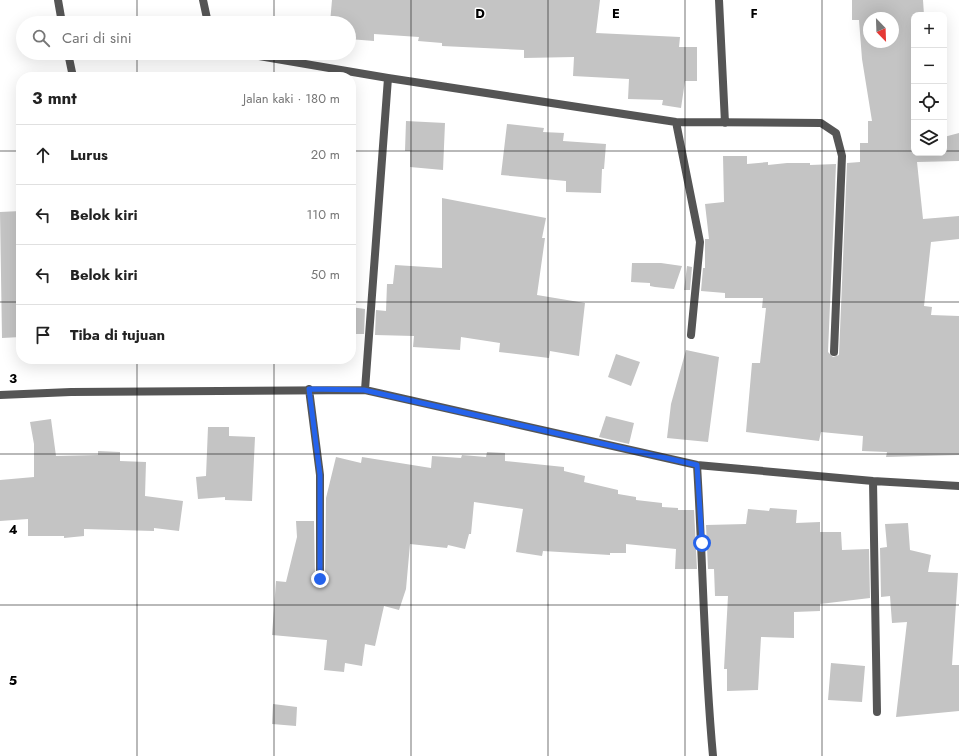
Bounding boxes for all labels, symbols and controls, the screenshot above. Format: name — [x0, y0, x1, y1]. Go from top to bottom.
text: D — [475, 4, 485, 23]
text: E — [612, 4, 620, 23]
text: F — [750, 4, 758, 23]
north arrow — [863, 12, 899, 48]
map controls — [911, 12, 947, 156]
button: + — [911, 12, 947, 48]
search box — [16, 16, 356, 60]
icon: search — [30, 27, 52, 49]
text: Cari di sini — [62, 27, 132, 49]
button: − — [911, 48, 947, 84]
button: locate — [911, 84, 947, 120]
text: 3 mnt — [32, 86, 77, 110]
text: Jalan kaki · 180 m — [243, 89, 340, 108]
button: layers — [911, 120, 947, 156]
icon: ahead — [32, 144, 54, 166]
text: Lurus — [70, 144, 108, 166]
text: 20 m — [311, 145, 340, 164]
icon: left — [32, 204, 54, 226]
text: Belok kiri — [70, 204, 138, 226]
text: 110 m — [306, 205, 340, 224]
icon: left — [32, 264, 54, 286]
text: Belok kiri — [70, 264, 138, 286]
text: 50 m — [311, 265, 340, 284]
icon: arrive — [32, 324, 54, 346]
text: Tiba di tujuan — [70, 324, 165, 346]
text: 3 — [9, 369, 17, 388]
text: 4 — [8, 520, 18, 539]
route start — [693, 534, 711, 552]
route end — [311, 570, 329, 588]
text: 5 — [9, 671, 17, 690]

